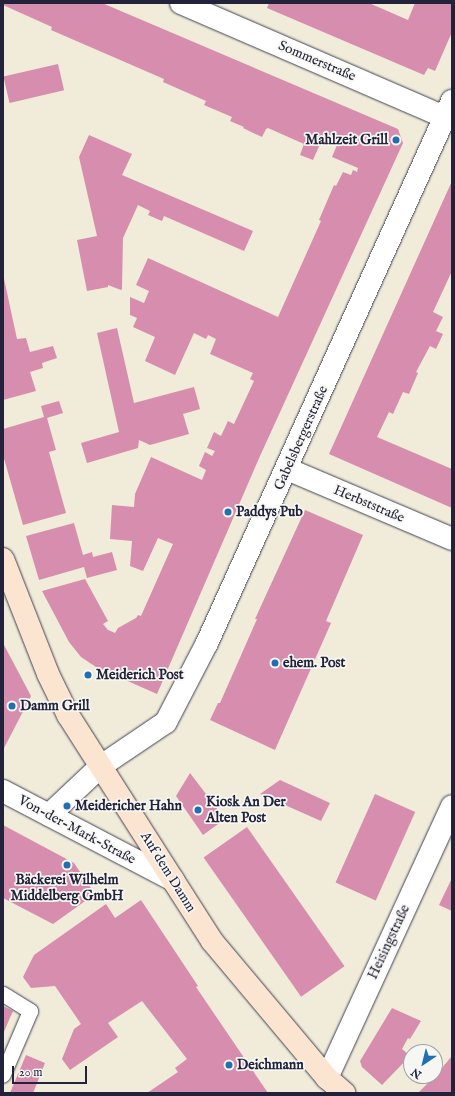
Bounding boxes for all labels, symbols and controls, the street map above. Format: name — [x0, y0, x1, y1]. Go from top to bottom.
street label: Sommerstraße — [276, 37, 358, 85]
place label: Mahlzeit Grill — [305, 132, 388, 148]
marker: Mahlzeit Grill — [391, 135, 401, 145]
street label: Gabelsbergerstraße — [270, 383, 332, 493]
street label: Herbststraße — [331, 482, 407, 526]
place label: Paddys Pub — [236, 504, 303, 520]
marker: Paddys Pub — [223, 507, 233, 517]
place label: ehem. Post — [283, 655, 345, 671]
marker: ehem. Post — [270, 658, 280, 668]
place label: Meiderich Post — [96, 667, 183, 683]
marker: Meiderich Post — [83, 670, 93, 680]
place label: Damm Grill — [20, 698, 90, 714]
marker: Damm Grill — [7, 701, 17, 711]
street label: Von-der-Mark-Straße — [15, 792, 139, 868]
place label: Kiosk An Der Alten Post — [206, 794, 286, 826]
place label: Meidericher Hahn — [75, 798, 182, 814]
marker: Meidericher Hahn — [62, 801, 72, 811]
marker: Kiosk An Der Alten Post — [193, 805, 203, 815]
street label: Auf dem Damm — [137, 829, 199, 915]
marker: Bäckerei Wilhelm Middelberg GmbH — [62, 860, 72, 870]
place label: Bäckerei Wilhelm Middelberg GmbH — [11, 872, 123, 904]
street label: Heisingstraße — [364, 902, 414, 982]
north arrow — [403, 1044, 443, 1084]
place label: Deichmann — [237, 1057, 304, 1073]
scale bar — [14, 1058, 89, 1084]
marker: Deichmann — [224, 1060, 234, 1070]
text: 20 m — [19, 1065, 42, 1080]
text: N — [409, 1065, 425, 1081]

